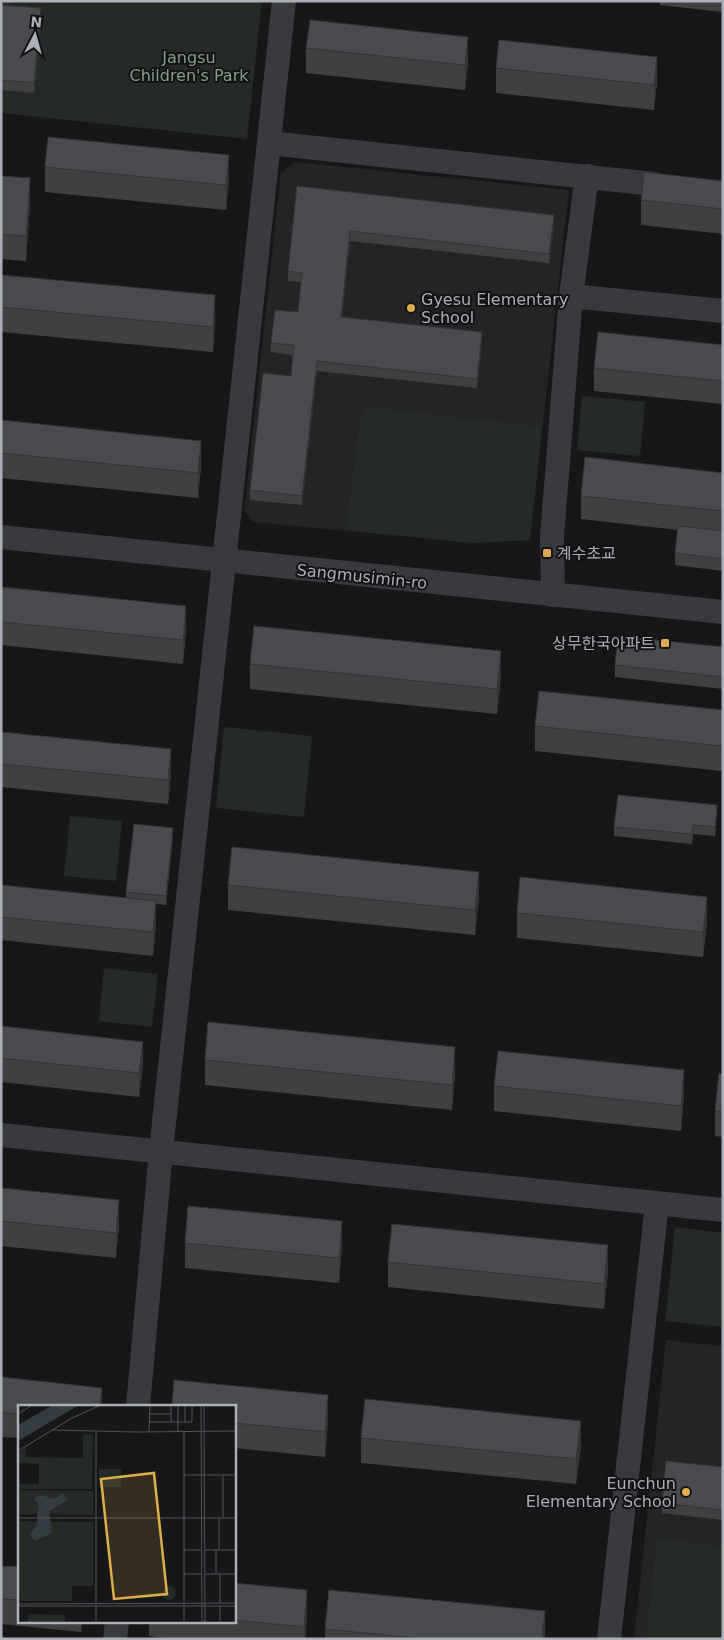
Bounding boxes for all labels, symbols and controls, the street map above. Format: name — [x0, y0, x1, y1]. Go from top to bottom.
north arrow — [10, 10, 60, 60]
text: N — [30, 14, 43, 31]
park label: Jangsu Children's Park — [130, 48, 249, 85]
place label: Gyesu Elementary School — [421, 290, 568, 327]
marker: Gyesu Elementary School — [405, 302, 417, 314]
place label: 계수초교 — [557, 544, 616, 563]
marker: 계수초교 — [541, 547, 553, 559]
street label: Sangmusimin-ro — [296, 560, 428, 593]
place label: 상무한국아파트 — [552, 634, 655, 653]
marker: 상무한국아파트 — [659, 637, 671, 649]
inset map — [18, 1405, 235, 1622]
place label: Eunchun Elementary School — [526, 1474, 676, 1511]
marker: Eunchun Elementary School — [680, 1486, 692, 1498]

